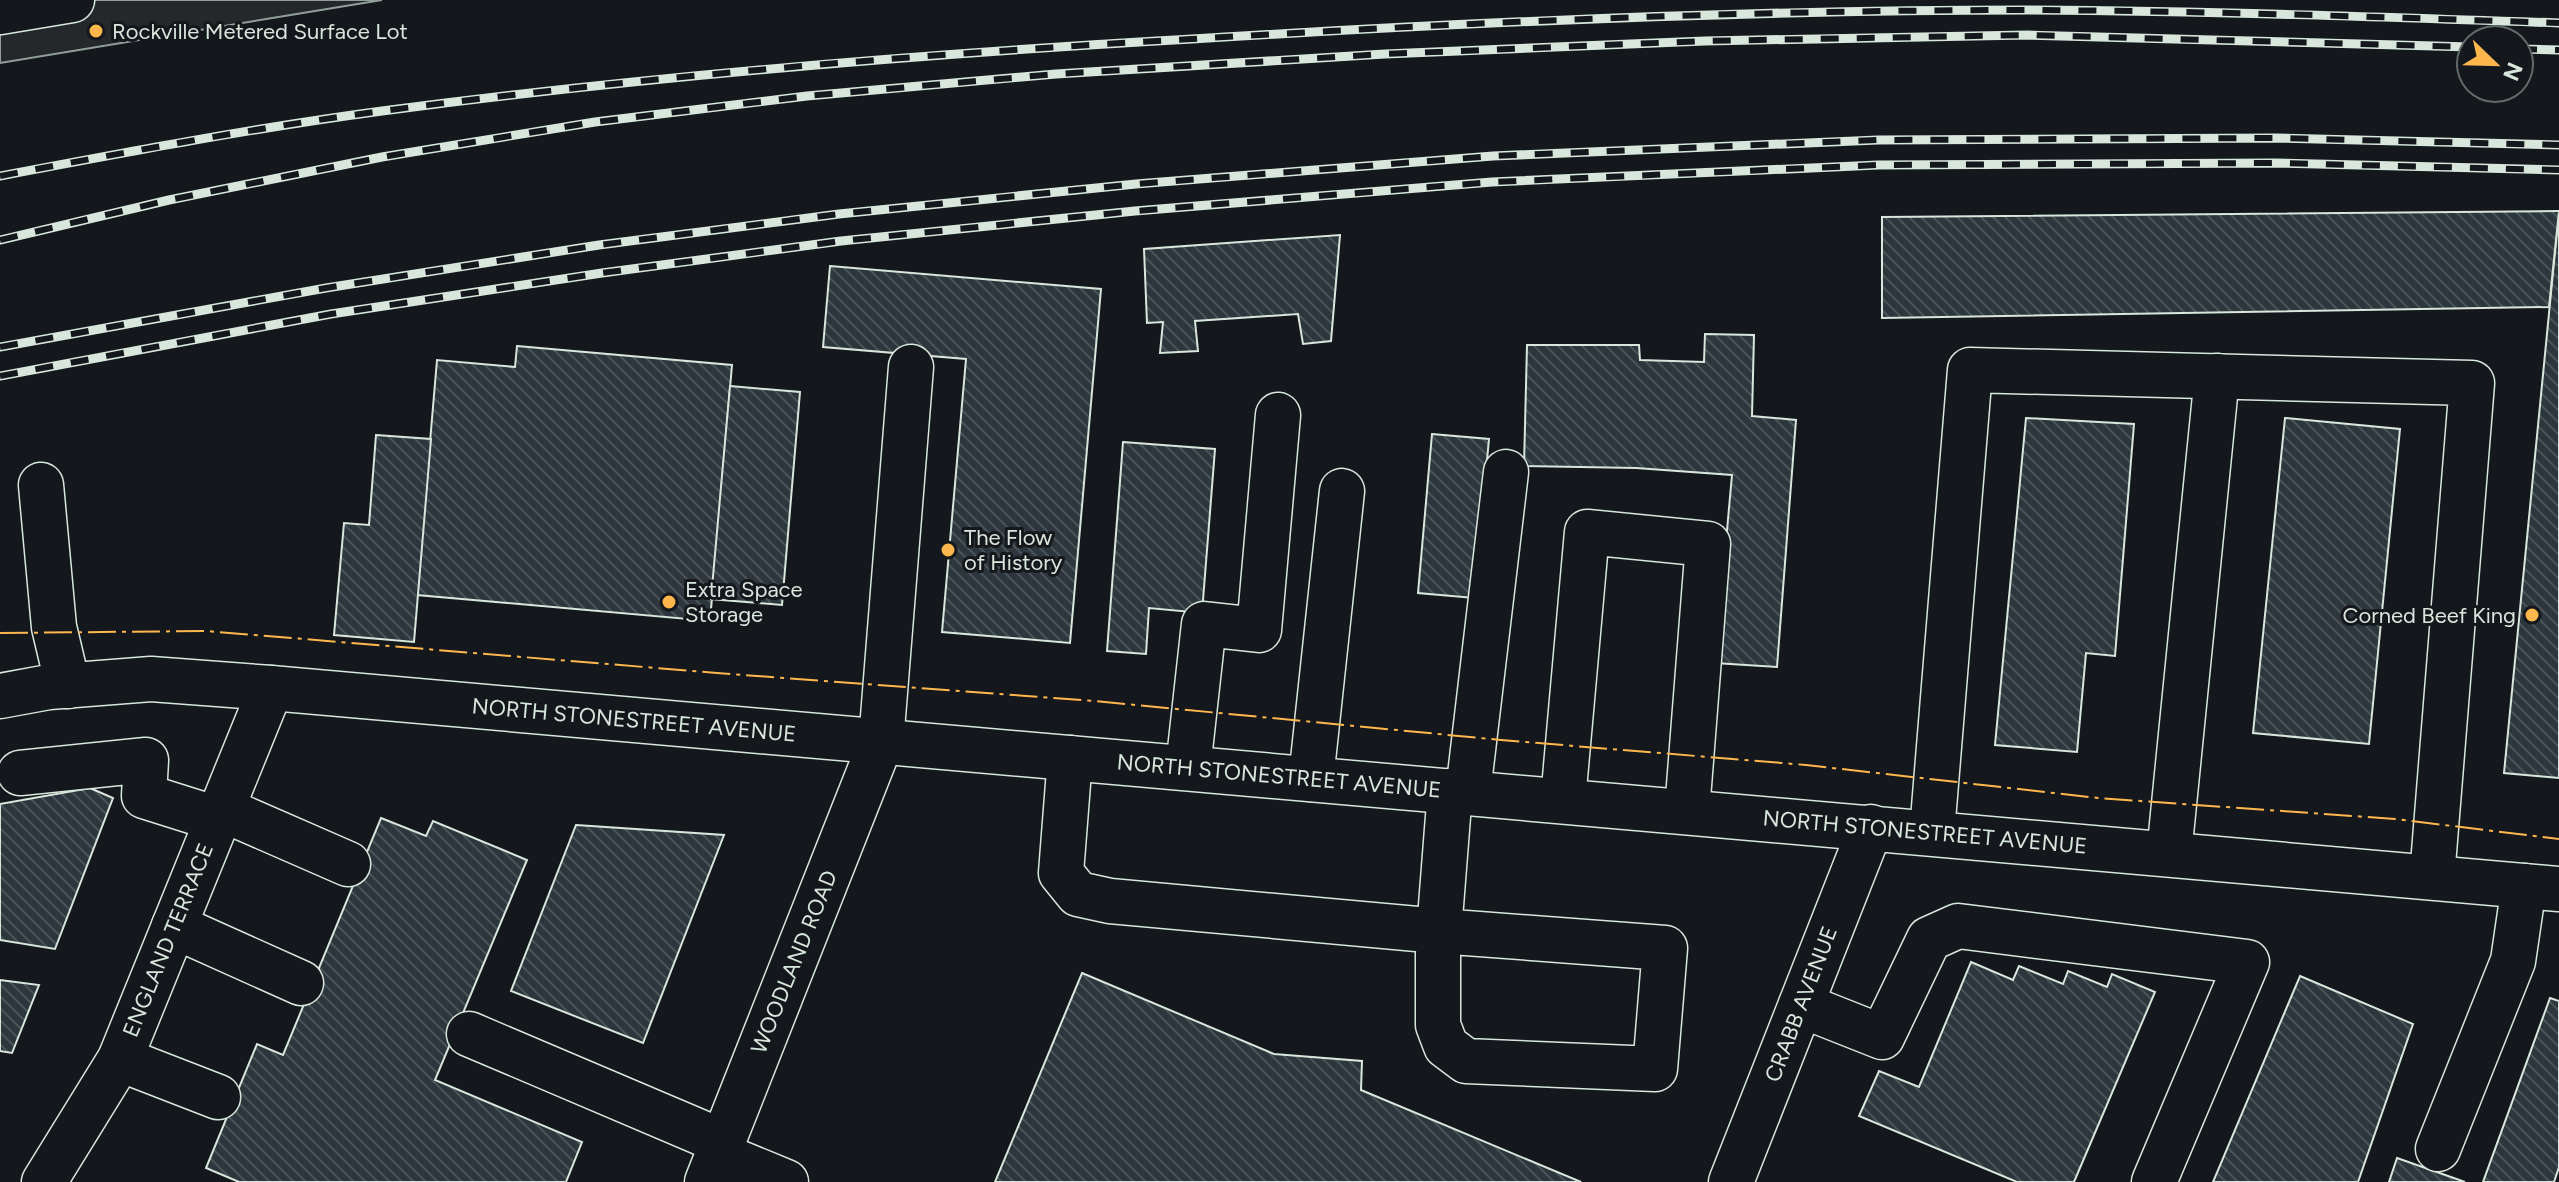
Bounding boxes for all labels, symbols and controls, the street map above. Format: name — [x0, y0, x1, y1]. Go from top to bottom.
place label: Rockville Metered Surface Lot — [112, 18, 408, 45]
marker: Rockville Metered Surface Lot — [87, 22, 105, 40]
north arrow — [2455, 24, 2535, 104]
text: N — [2497, 59, 2529, 85]
place label: The Flow of History — [964, 524, 1063, 576]
marker: The Flow of History — [939, 541, 957, 559]
place label: Extra Space Storage — [685, 576, 803, 628]
marker: Extra Space Storage — [660, 593, 678, 611]
place label: Corned Beef King — [2343, 602, 2516, 629]
marker: Corned Beef King — [2523, 606, 2541, 624]
street label: NORTH STONESTREET AVENUE — [471, 692, 797, 748]
street label: NORTH STONESTREET AVENUE — [1116, 748, 1442, 804]
street label: NORTH STONESTREET AVENUE — [1762, 804, 2088, 860]
street label: ENGLAND TERRACE — [117, 839, 219, 1041]
street label: WOODLAND ROAD — [745, 866, 843, 1058]
street label: CRABB AVENUE — [1759, 922, 1843, 1086]

